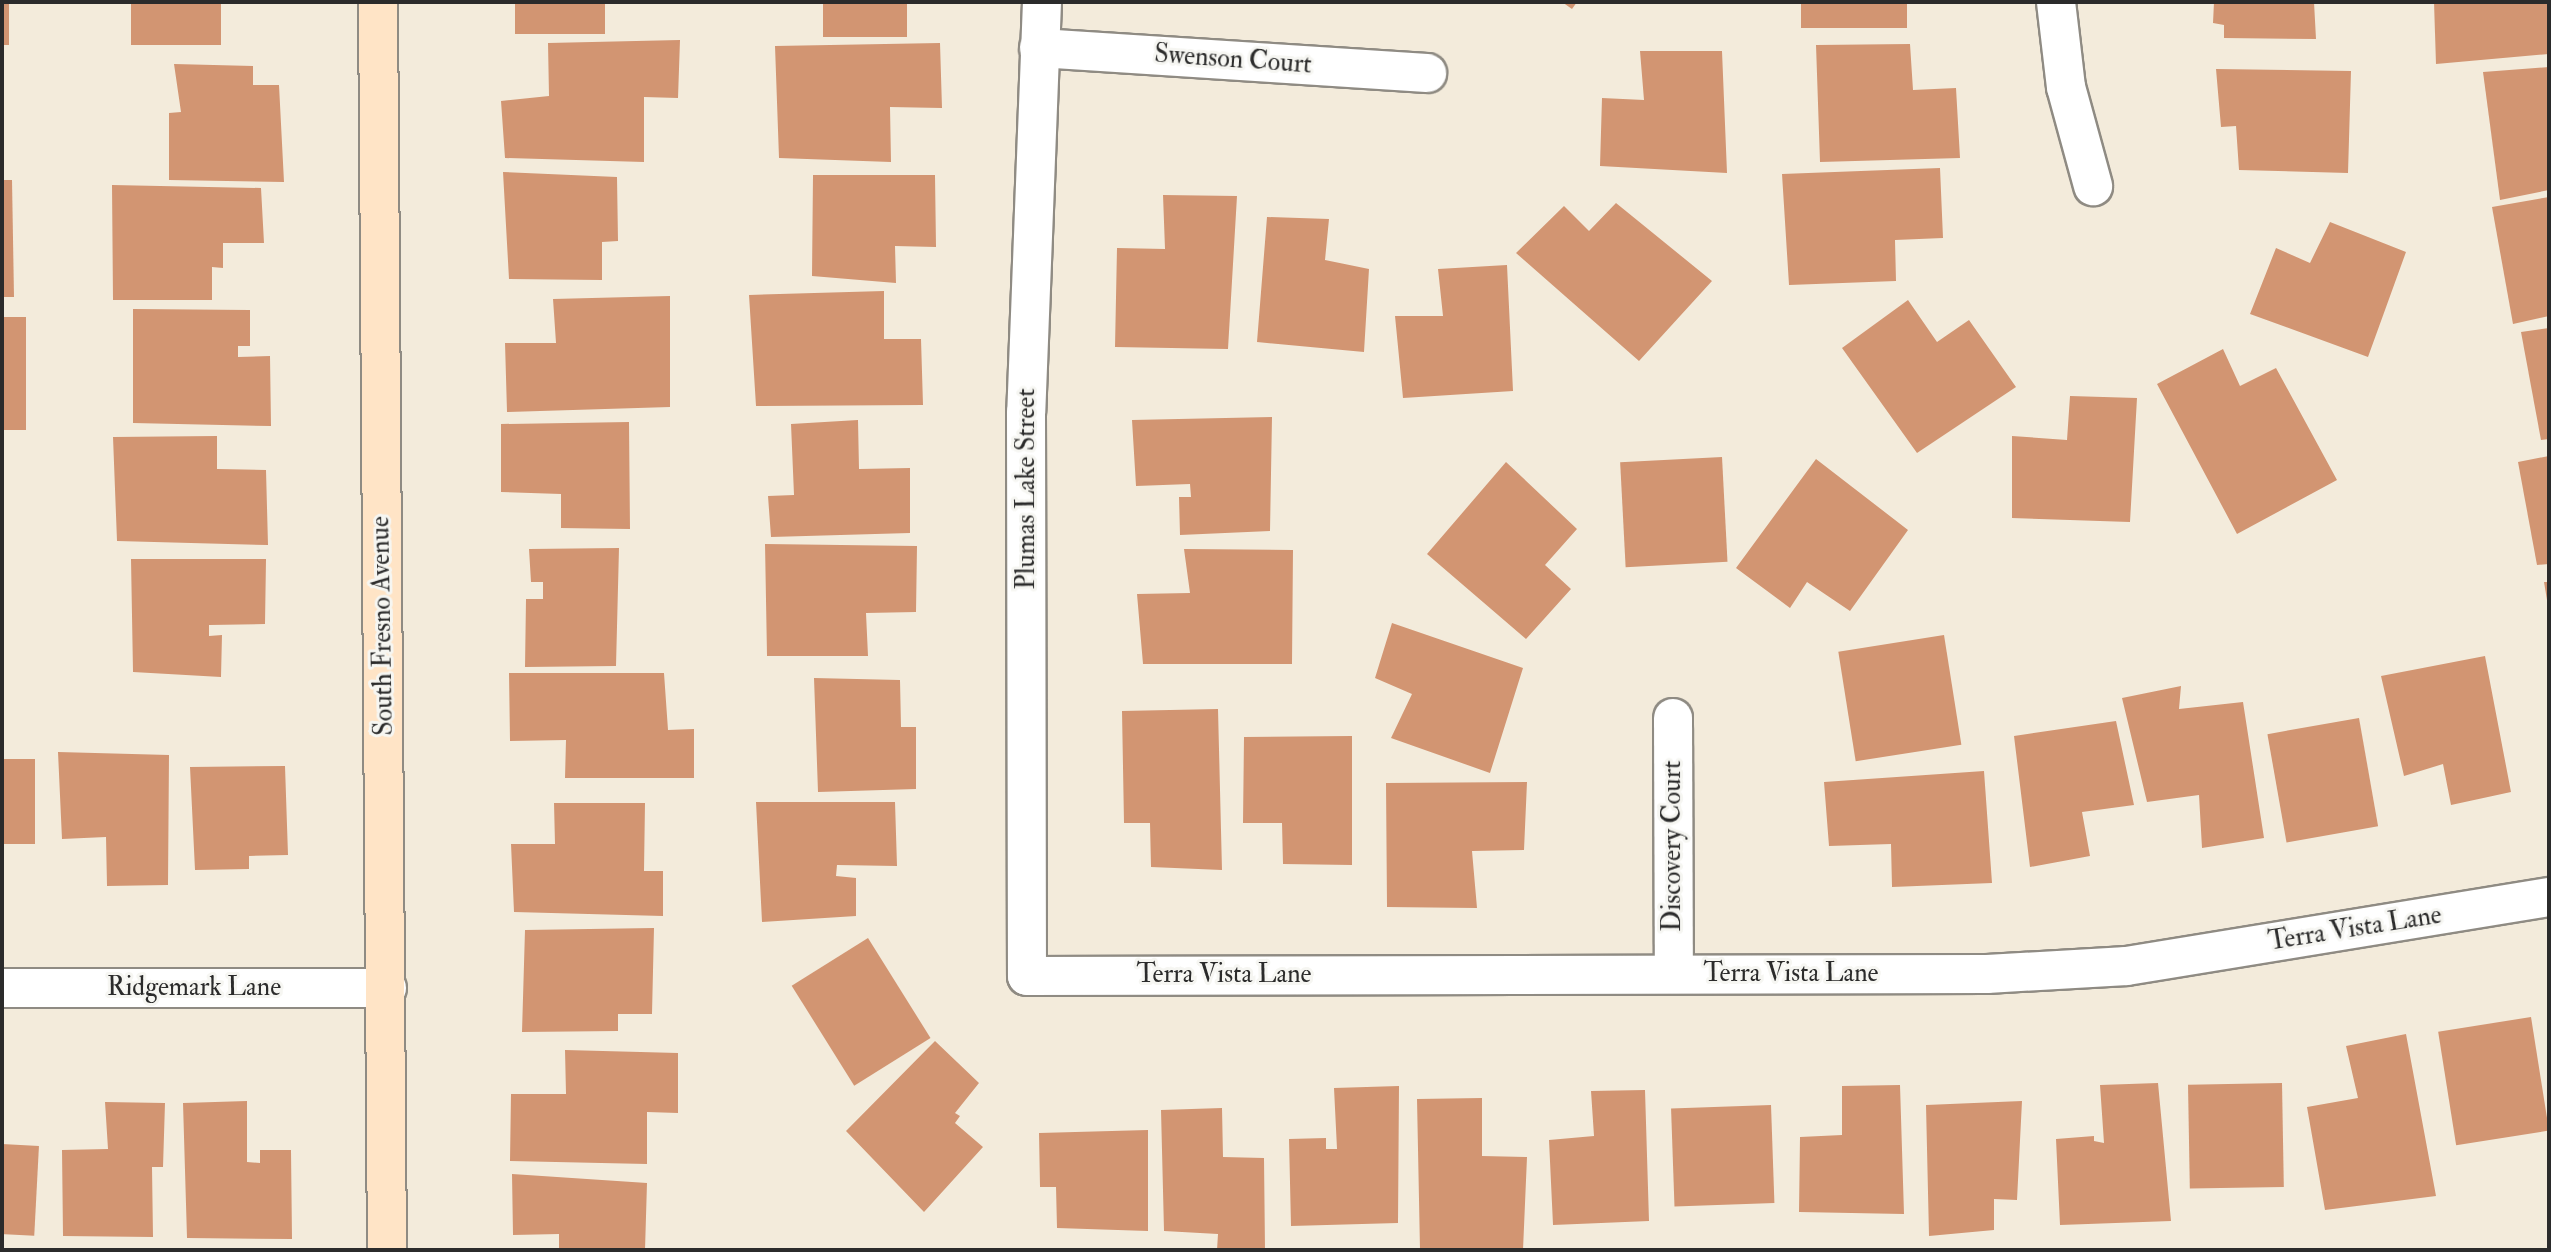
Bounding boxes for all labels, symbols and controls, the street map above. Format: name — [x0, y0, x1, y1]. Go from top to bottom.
street label: Swenson Court — [1153, 39, 1313, 81]
street label: Plumas Lake Street — [1011, 388, 1043, 590]
street label: South Fresno Avenue — [365, 516, 401, 736]
street label: Discovery Court — [1657, 760, 1689, 932]
street label: Terra Vista Lane — [2266, 900, 2444, 958]
street label: Terra Vista Lane — [1704, 958, 1878, 990]
street label: Terra Vista Lane — [1137, 959, 1311, 991]
street label: Ridgemark Lane — [107, 972, 281, 1004]

